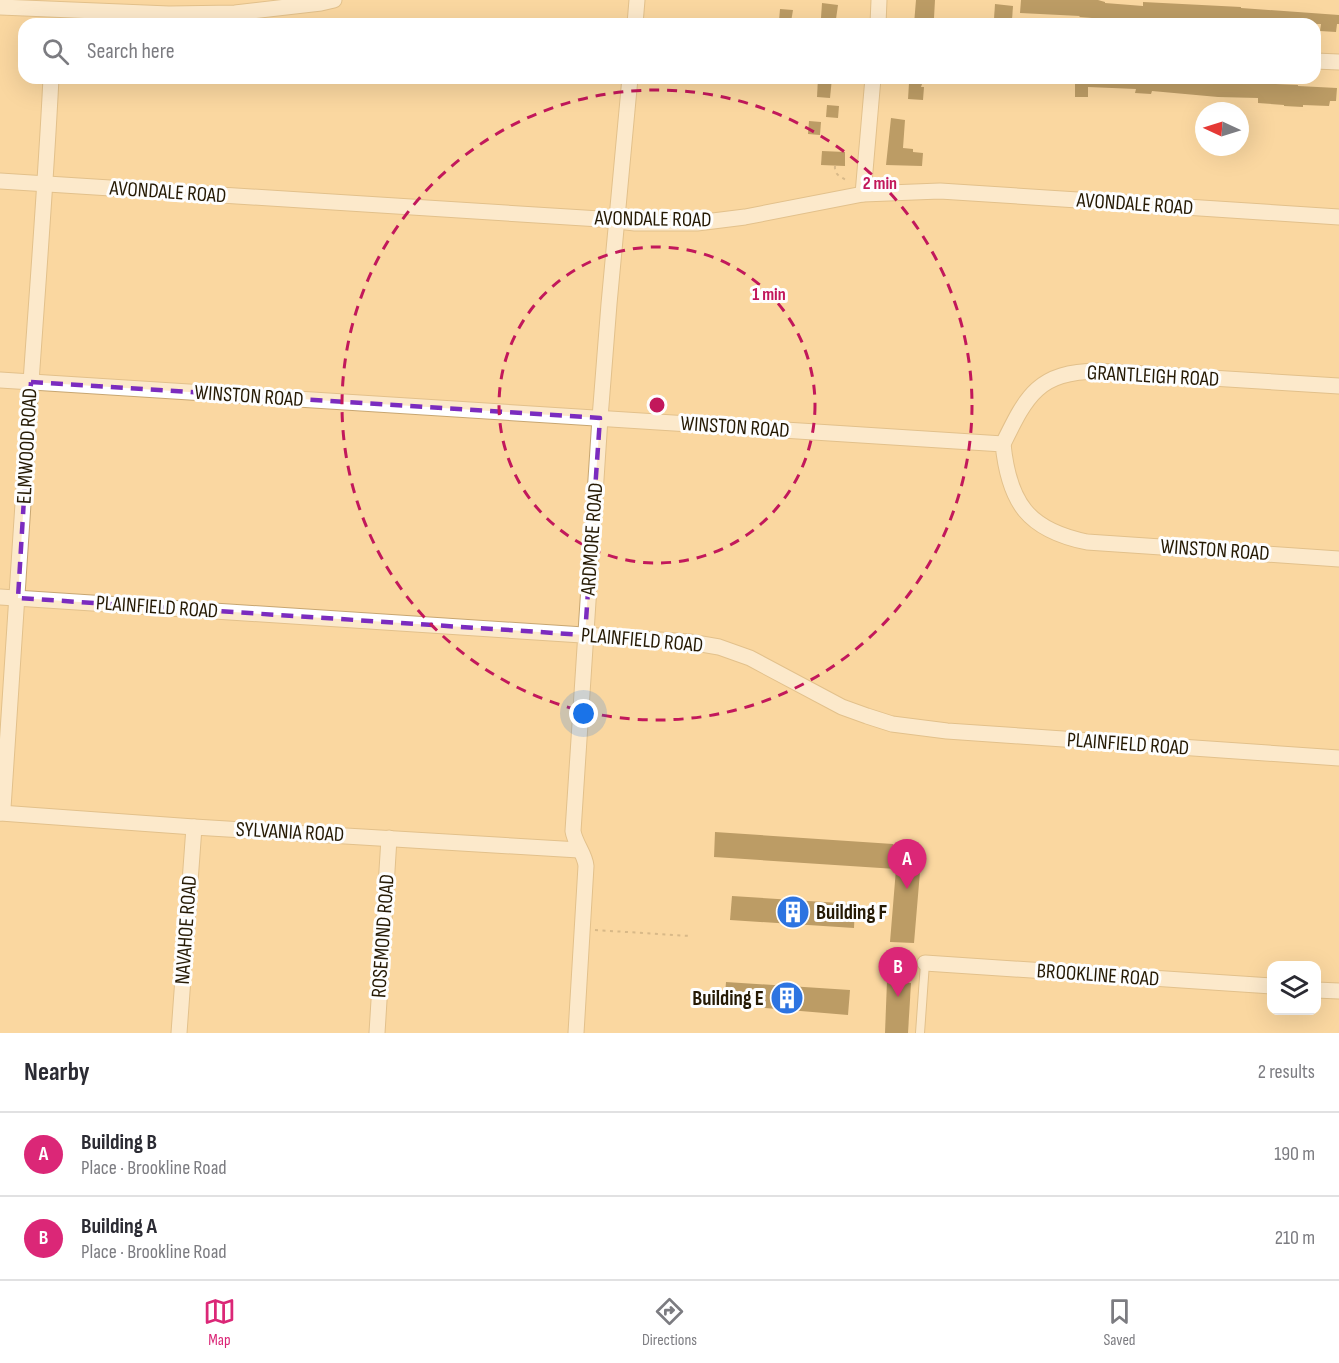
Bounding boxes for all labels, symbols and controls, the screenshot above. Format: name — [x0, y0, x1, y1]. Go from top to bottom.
search box — [18, 18, 1321, 84]
icon: search — [39, 35, 72, 68]
text: Search here — [87, 38, 174, 65]
north arrow — [1195, 102, 1249, 156]
text: 2 min — [863, 173, 897, 194]
street label: AVONDALE ROAD — [108, 175, 227, 209]
street label: AVONDALE ROAD — [1075, 187, 1194, 221]
street label: AVONDALE ROAD — [593, 205, 712, 233]
text: 1 min — [752, 284, 786, 305]
street label: GRANTLEIGH ROAD — [1086, 360, 1220, 392]
street label: WINSTON ROAD — [194, 380, 304, 412]
street label: ELMWOOD ROAD — [11, 387, 43, 505]
centre of rings — [647, 395, 667, 415]
street label: WINSTON ROAD — [680, 411, 790, 443]
street label: ARDMORE ROAD — [576, 482, 608, 597]
street label: WINSTON ROAD — [1160, 534, 1270, 566]
street label: PLAINFIELD ROAD — [95, 590, 219, 624]
street label: PLAINFIELD ROAD — [580, 622, 704, 658]
your location — [569, 699, 598, 728]
street label: PLAINFIELD ROAD — [1066, 727, 1190, 761]
street label: SYLVANIA ROAD — [235, 817, 345, 847]
pin: A — [888, 840, 926, 889]
street label: ROSEMOND ROAD — [366, 873, 400, 999]
street label: NAVAHOE ROAD — [170, 875, 202, 985]
building icon: Building F — [775, 894, 811, 930]
place label: Building F — [816, 900, 888, 925]
pin: B — [878, 948, 918, 997]
street label: BROOKLINE ROAD — [1036, 958, 1160, 992]
map controls — [1267, 961, 1321, 1015]
button: layers — [1267, 961, 1321, 1015]
building icon: Building E — [769, 980, 805, 1016]
place label: Building E — [692, 986, 764, 1011]
text: Nearby — [24, 1057, 90, 1088]
text: 2 results — [1258, 1060, 1315, 1084]
text: Building B — [81, 1129, 157, 1156]
text: A — [39, 1142, 48, 1166]
text: 190 m — [1274, 1142, 1315, 1166]
text: Place · Brookline Road — [81, 1156, 227, 1180]
text: Building A — [81, 1213, 157, 1240]
text: B — [39, 1226, 48, 1250]
text: 210 m — [1275, 1226, 1315, 1250]
text: Place · Brookline Road — [81, 1240, 227, 1264]
tab: Map — [203, 1295, 236, 1350]
tab: Directions — [642, 1295, 697, 1350]
tab: Saved — [1103, 1295, 1136, 1350]

